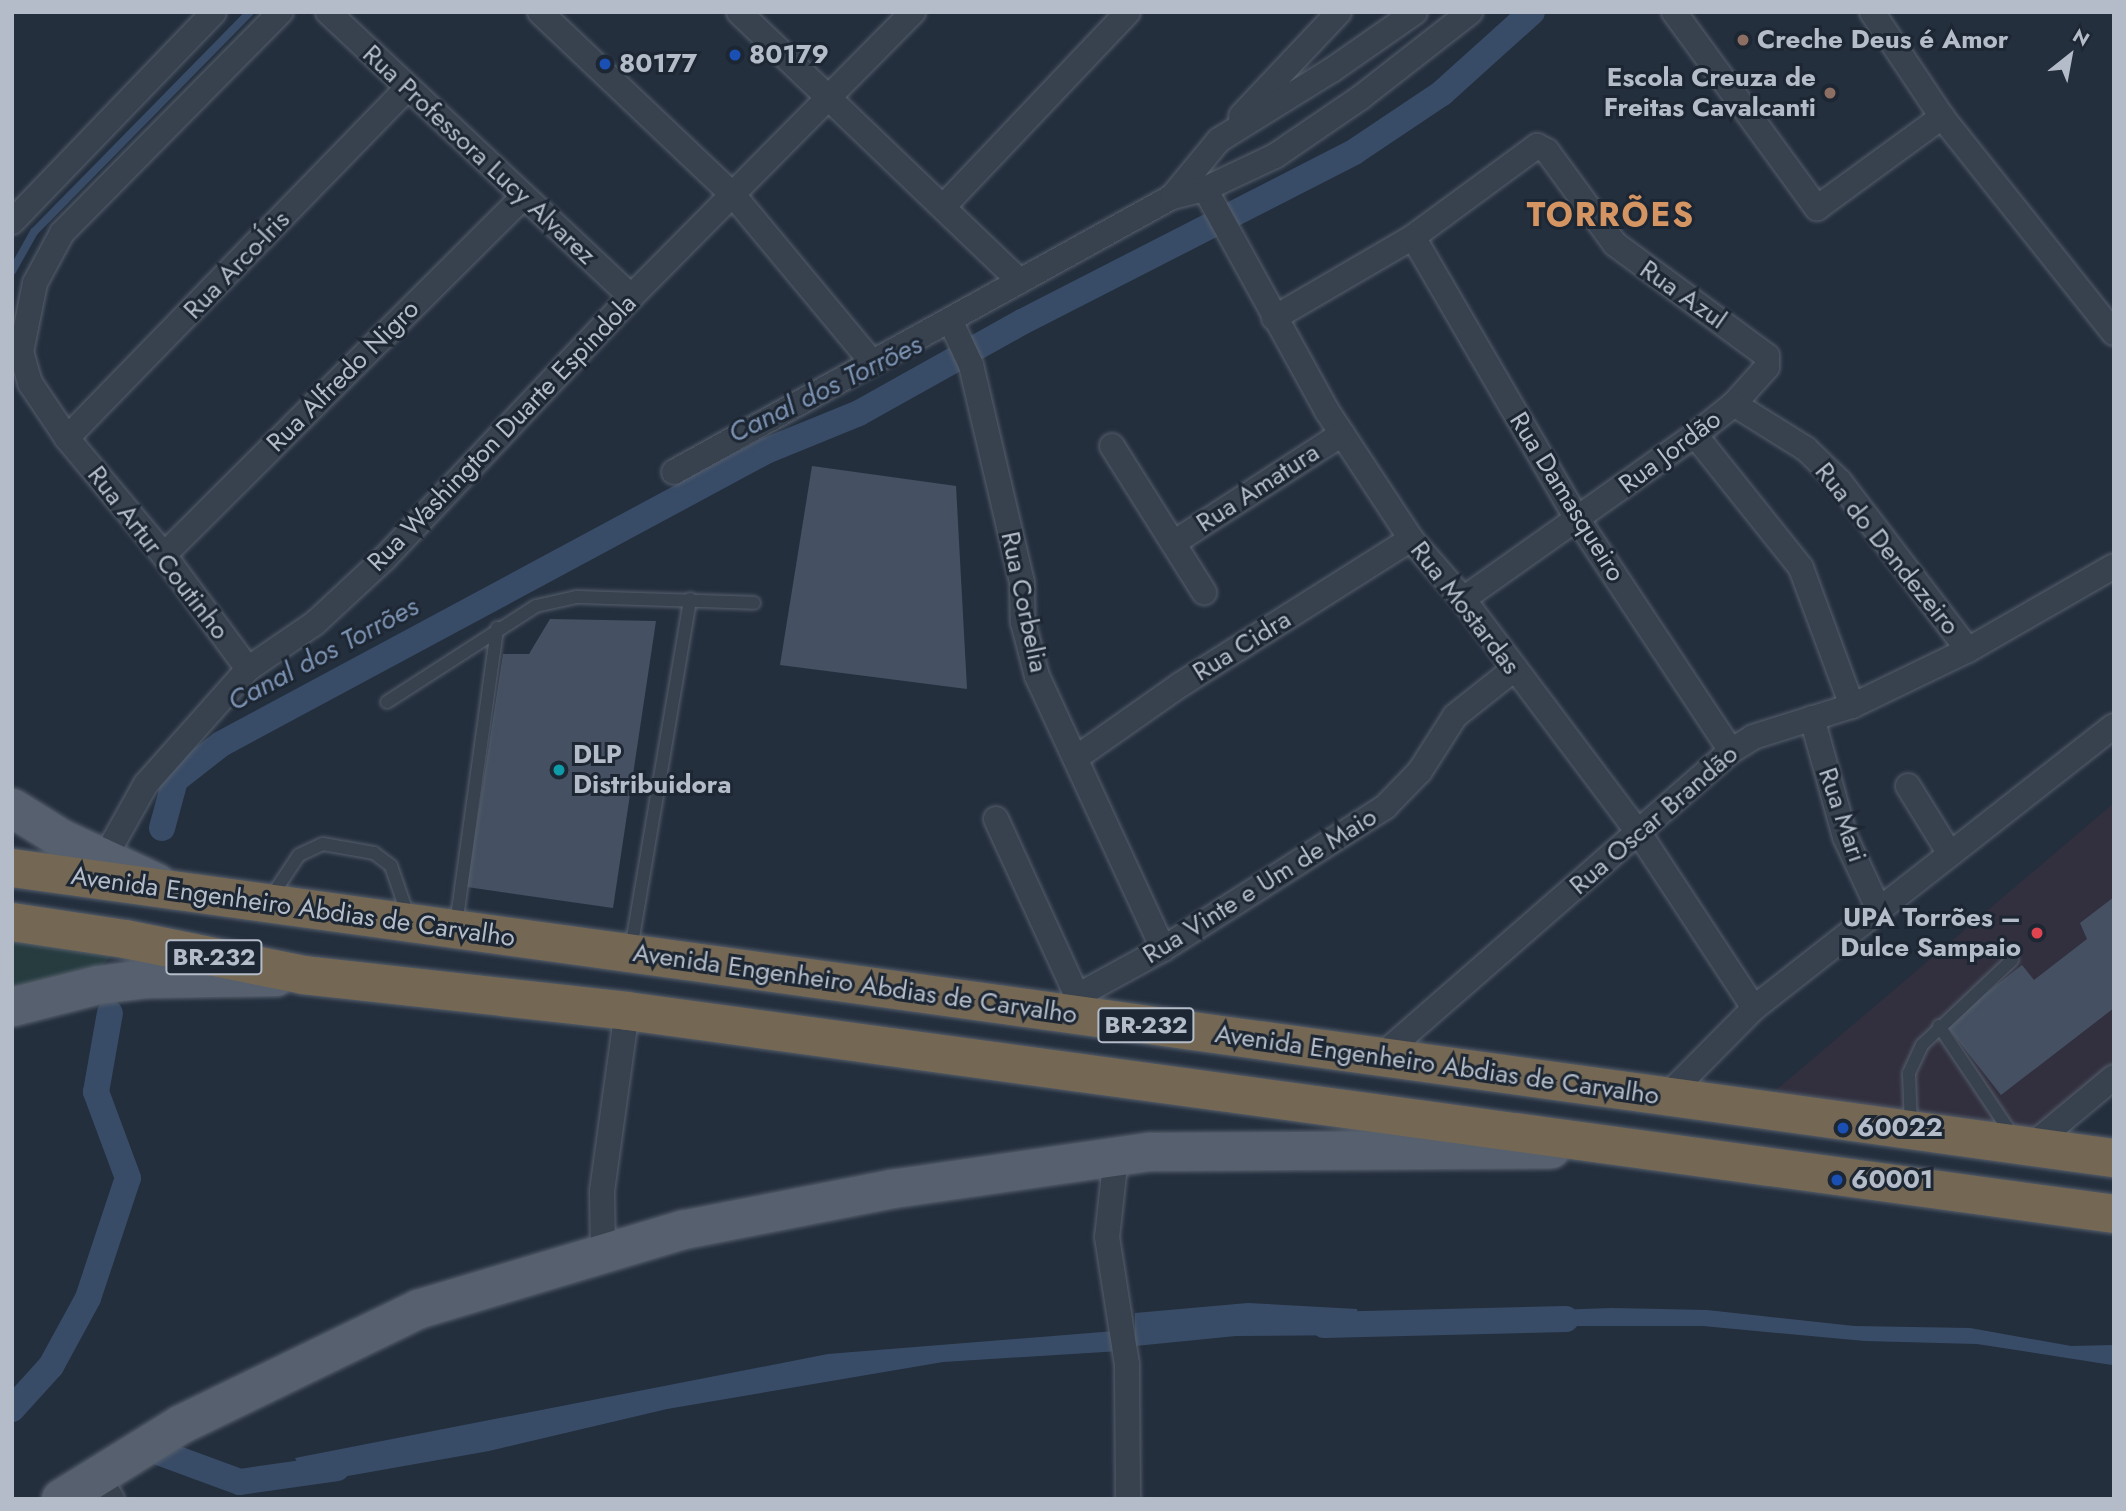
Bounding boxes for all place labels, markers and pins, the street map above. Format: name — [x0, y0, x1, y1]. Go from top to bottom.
place label: Creche Deus é Amor — [1757, 24, 2008, 56]
marker: Creche Deus é Amor — [1735, 32, 1751, 48]
place label: 80179 — [749, 39, 829, 71]
marker: 80179 — [727, 47, 743, 63]
place label: 80177 — [619, 48, 697, 80]
marker: 80177 — [597, 56, 613, 72]
place label: Escola Creuza de Freitas Cavalcanti — [1604, 62, 1816, 124]
marker: Escola Creuza de Freitas Cavalcanti — [1822, 85, 1838, 101]
place label: DLP Distribuidora — [573, 739, 731, 800]
marker: DLP Distribuidora — [551, 762, 567, 778]
place label: UPA Torrões – Dulce Sampaio — [1840, 902, 2021, 964]
marker: UPA Torrões – Dulce Sampaio — [2027, 923, 2047, 943]
place label: 60022 — [1857, 1112, 1943, 1144]
marker: 60022 — [1835, 1120, 1851, 1136]
place label: 60001 — [1851, 1164, 1933, 1196]
marker: 60001 — [1829, 1172, 1845, 1188]

